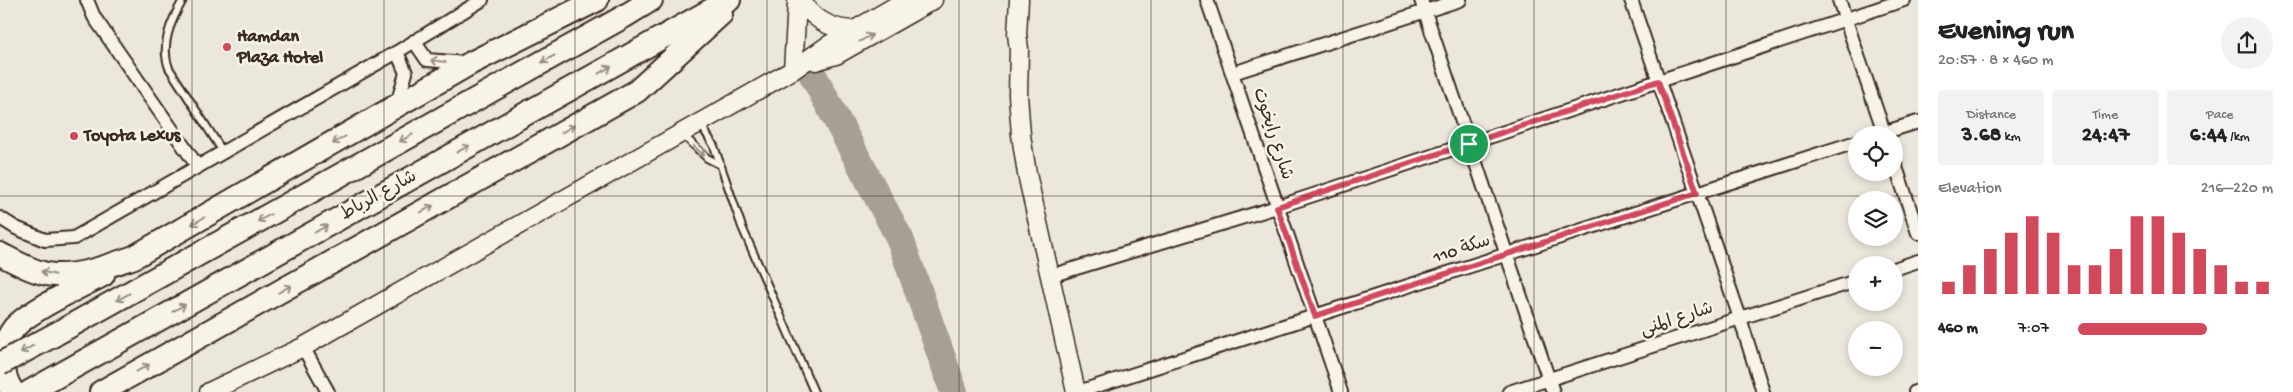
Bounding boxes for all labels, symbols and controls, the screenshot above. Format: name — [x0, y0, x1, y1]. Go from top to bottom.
text: Evening run — [1938, 16, 2074, 49]
button: share — [2221, 17, 2273, 69]
place label: Hamdan Plaza Hotel — [236, 27, 323, 69]
one-way arrow — [859, 33, 874, 43]
marker: Hamdan Plaza Hotel — [221, 41, 233, 53]
text: 20:57 · 8 × 460 m — [1938, 52, 2053, 71]
one-way arrow — [542, 55, 556, 65]
one-way arrow — [430, 56, 446, 66]
one-way arrow — [597, 64, 611, 74]
street label: شارع رايخوت — [1247, 85, 1297, 183]
text: Distance — [1966, 107, 2016, 124]
text: Time — [2093, 107, 2118, 124]
text: Pace — [2206, 107, 2234, 124]
pin — [1448, 123, 1490, 165]
one-way arrow — [561, 124, 575, 134]
text: 3.68 — [1962, 124, 2001, 149]
text: 24:47 — [2082, 124, 2129, 149]
text: 6:44 — [2190, 124, 2227, 149]
place label: Toyota Lexus — [82, 126, 182, 147]
map controls — [1848, 126, 1903, 376]
button: locate — [1848, 126, 1903, 181]
text: km — [2001, 129, 2021, 146]
text: /km — [2227, 129, 2250, 146]
marker: Toyota Lexus — [68, 130, 80, 142]
icon: arrive — [1455, 130, 1483, 158]
one-way arrow — [400, 134, 414, 144]
one-way arrow — [333, 136, 347, 146]
one-way arrow — [455, 144, 470, 153]
one-way arrow — [692, 145, 705, 157]
street label: شارع الرباط — [337, 166, 421, 226]
text: Elevation — [1938, 180, 2002, 199]
text: 216–220 m — [2201, 180, 2273, 199]
button: layers — [1848, 191, 1903, 246]
one-way arrow — [419, 204, 434, 214]
one-way arrow — [258, 213, 272, 223]
one-way arrow — [191, 216, 205, 226]
one-way arrow — [314, 223, 328, 233]
street label: سكة 110 — [1430, 231, 1493, 269]
button: + — [1848, 256, 1903, 311]
one-way arrow — [40, 268, 56, 277]
one-way arrow — [277, 283, 291, 293]
one-way arrow — [116, 292, 130, 302]
street label: شارع المنى — [1638, 298, 1716, 342]
one-way arrow — [172, 303, 187, 313]
text: 460 m — [1938, 320, 1978, 339]
text: 7:07 — [2018, 320, 2049, 339]
button: − — [1848, 321, 1903, 376]
one-way arrow — [20, 345, 35, 355]
one-way arrow — [136, 363, 151, 373]

